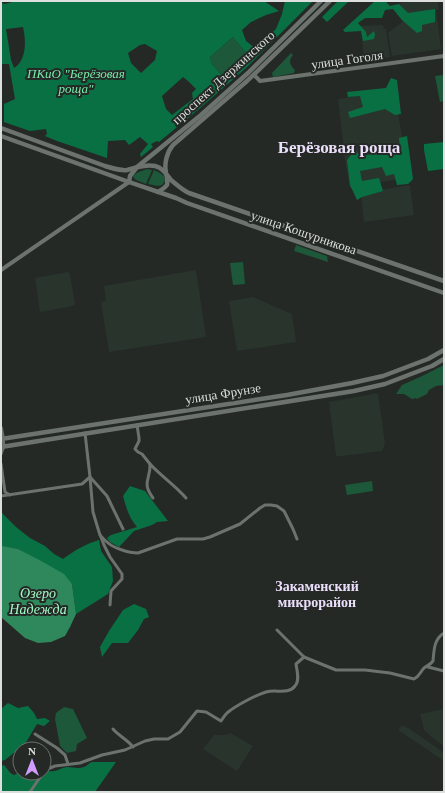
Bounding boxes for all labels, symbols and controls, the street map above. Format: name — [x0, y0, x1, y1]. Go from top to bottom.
street label: проспект Дзержинского — [169, 27, 278, 127]
street label: улица Гоголя — [310, 47, 384, 72]
park label: ПКиО "Берёзовая роща" — [26, 66, 125, 96]
district label: Берёзовая роща — [278, 138, 401, 157]
street label: улица Кошурникова — [249, 207, 359, 258]
street label: улица Фрунзе — [184, 380, 262, 407]
district label: Закаменский микрорайон — [275, 579, 359, 610]
water label: Озеро Надежда — [8, 586, 67, 617]
north arrow — [12, 741, 52, 781]
text: N — [28, 745, 36, 757]

